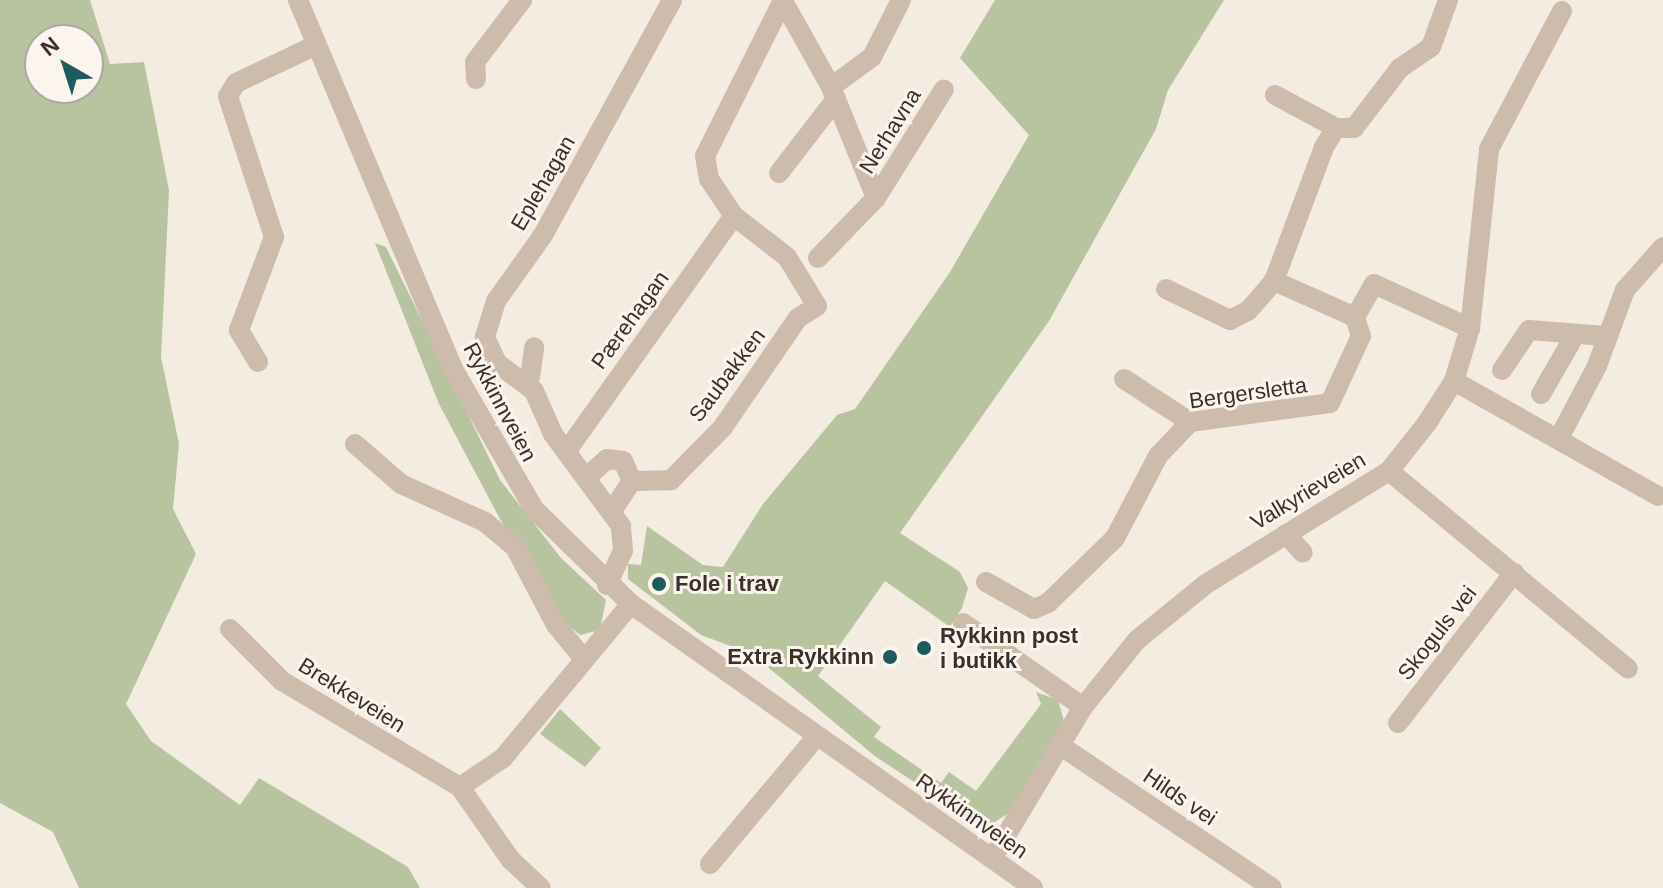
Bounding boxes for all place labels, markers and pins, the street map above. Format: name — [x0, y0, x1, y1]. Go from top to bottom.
place label: Fole i trav — [675, 571, 779, 597]
marker: Fole i trav — [650, 575, 668, 593]
place label: Rykkinn post i butikk — [940, 622, 1078, 674]
marker: Rykkinn post i butikk — [915, 639, 933, 657]
place label: Extra Rykkinn — [727, 644, 874, 670]
marker: Extra Rykkinn — [881, 648, 899, 666]

